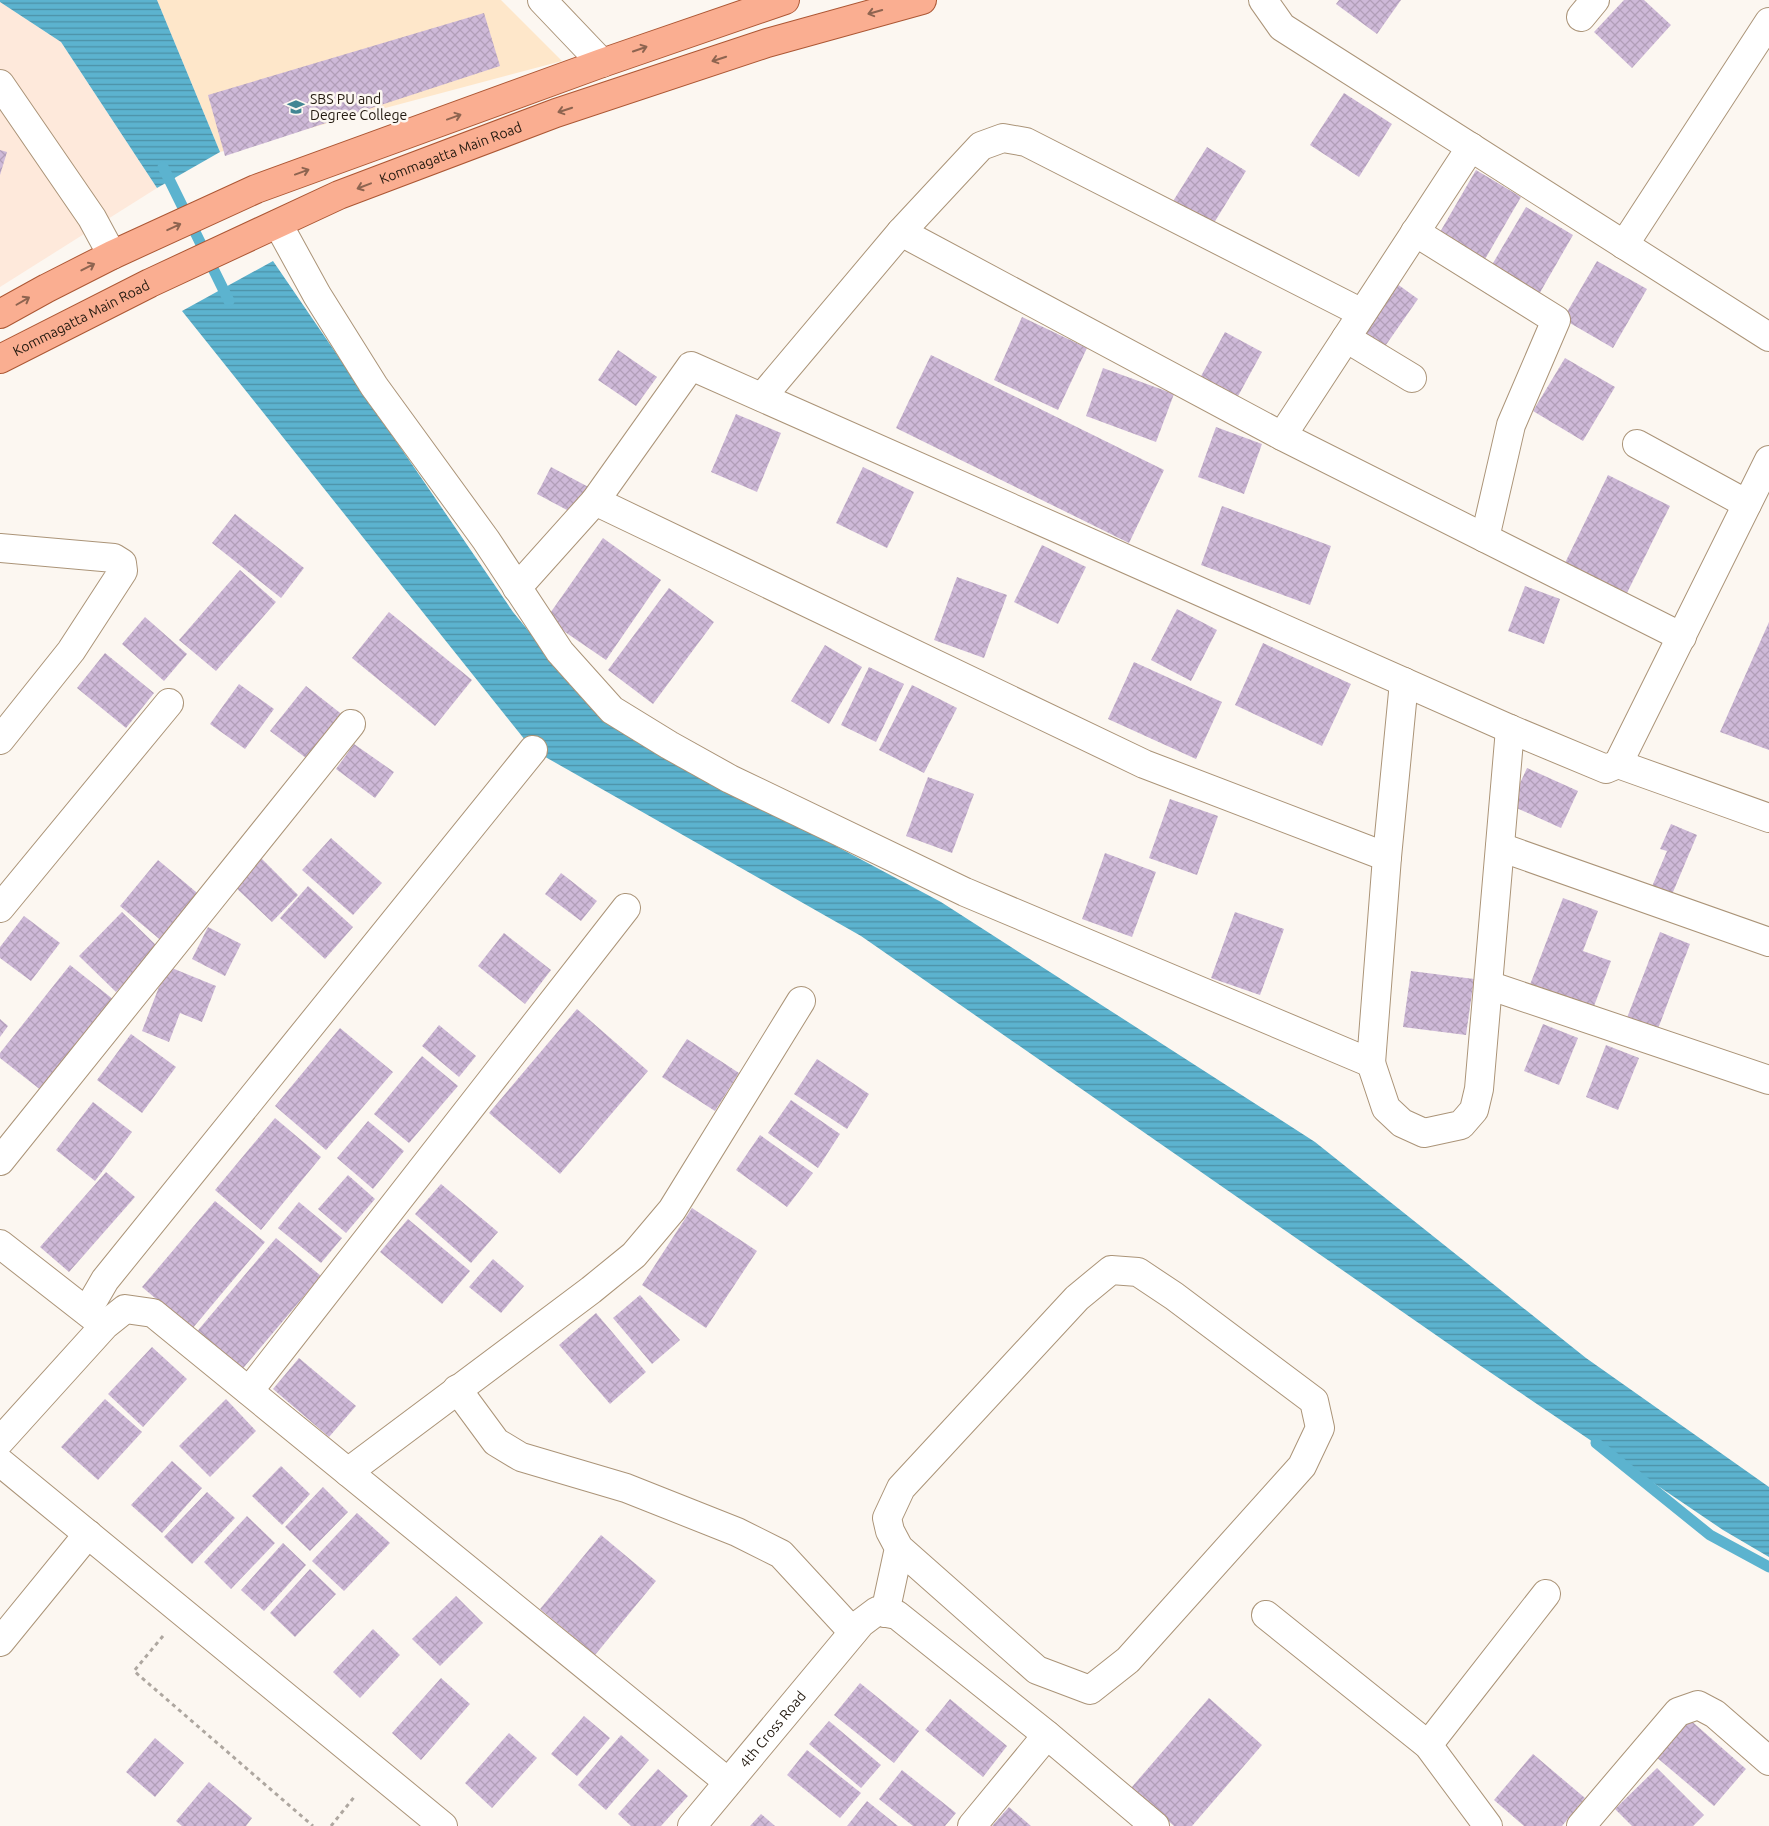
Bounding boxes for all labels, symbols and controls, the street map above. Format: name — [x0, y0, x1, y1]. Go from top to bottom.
one-way arrow — [867, 8, 883, 18]
one-way arrow — [632, 44, 647, 53]
one-way arrow — [712, 54, 728, 64]
place label: SBS PU and Degree College — [310, 91, 407, 123]
school or university icon: SBS PU and Degree College — [286, 97, 306, 117]
one-way arrow — [558, 106, 573, 115]
one-way arrow — [446, 112, 462, 121]
street label: Kommagatta Main Road — [377, 119, 524, 187]
one-way arrow — [294, 167, 309, 177]
one-way arrow — [357, 182, 372, 191]
one-way arrow — [166, 221, 181, 231]
one-way arrow — [80, 262, 95, 271]
street label: Kommagatta Main Road — [10, 277, 152, 359]
one-way arrow — [16, 296, 31, 306]
street label: 4th Cross Road — [736, 1688, 809, 1771]

